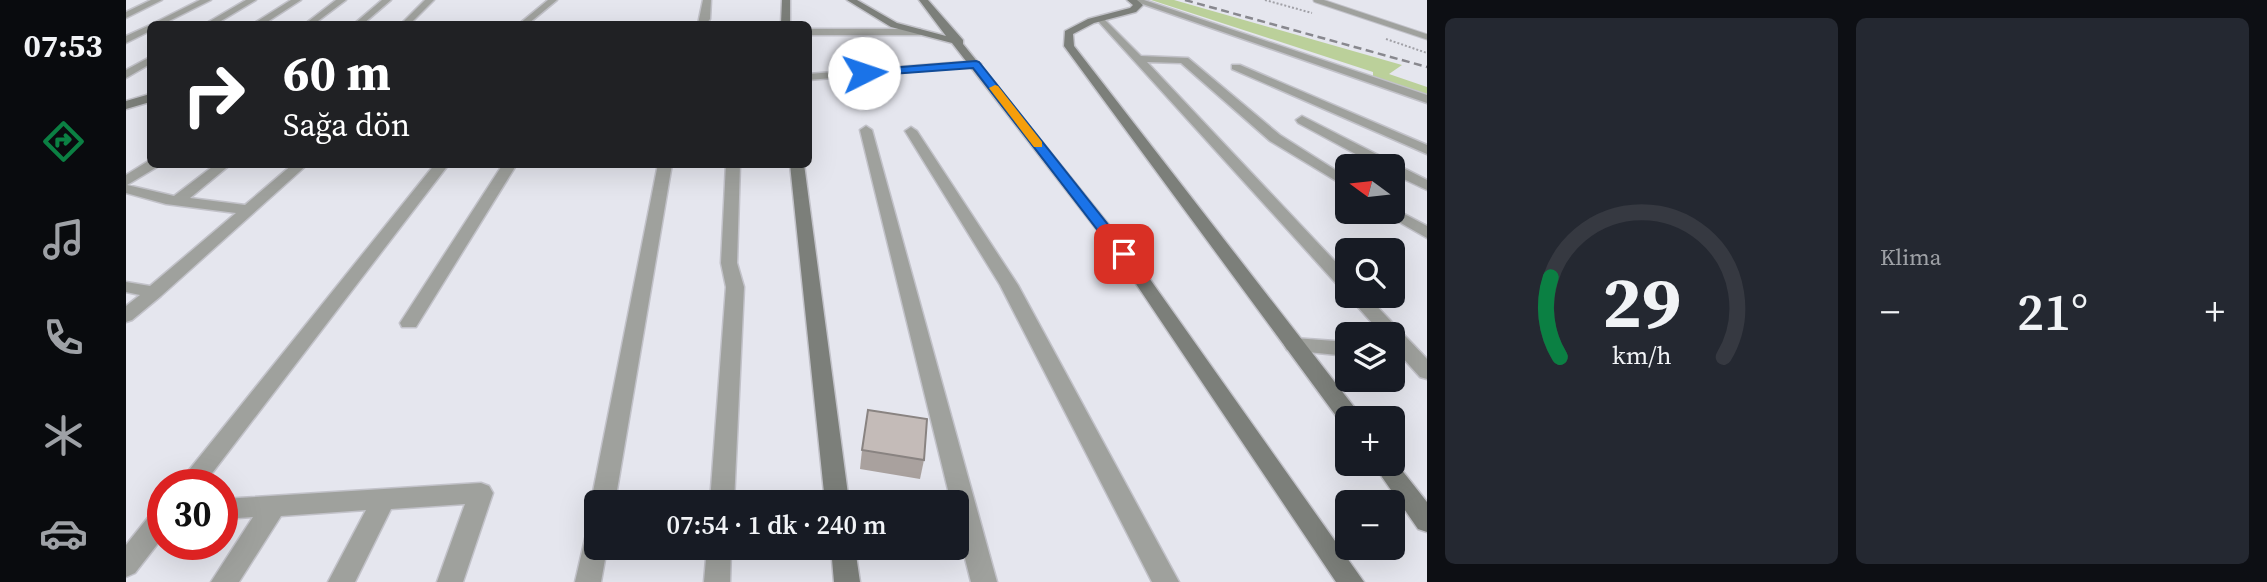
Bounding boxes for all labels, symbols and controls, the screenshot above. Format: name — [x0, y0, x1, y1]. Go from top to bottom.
text: 07:53 — [24, 24, 102, 68]
position arrow — [827, 36, 901, 110]
text: 60 m — [283, 39, 391, 106]
icon: right — [168, 49, 259, 140]
text: Sağa dön — [283, 103, 410, 147]
icon: directions — [39, 117, 88, 166]
north arrow — [1335, 154, 1405, 224]
map controls — [1335, 154, 1405, 560]
icon: music — [39, 215, 88, 264]
pin — [1094, 224, 1154, 284]
icon: arrive — [1105, 235, 1143, 273]
button: search — [1335, 238, 1405, 308]
text: Klima — [1880, 241, 1941, 273]
text: 29 — [1602, 252, 1681, 351]
text: 21° — [2017, 276, 2088, 347]
text: − — [1880, 286, 1900, 338]
text: + — [2205, 286, 2225, 338]
icon: phone — [39, 313, 88, 362]
button: layers — [1335, 322, 1405, 392]
text: km/h — [1612, 338, 1671, 372]
button: + — [1335, 406, 1405, 476]
icon: climate — [39, 411, 88, 460]
speed limit sign: 30 — [147, 469, 238, 560]
button: − — [1335, 490, 1405, 560]
text: 07:54 · 1 dk · 240 m — [667, 507, 886, 543]
icon: car — [39, 509, 88, 558]

